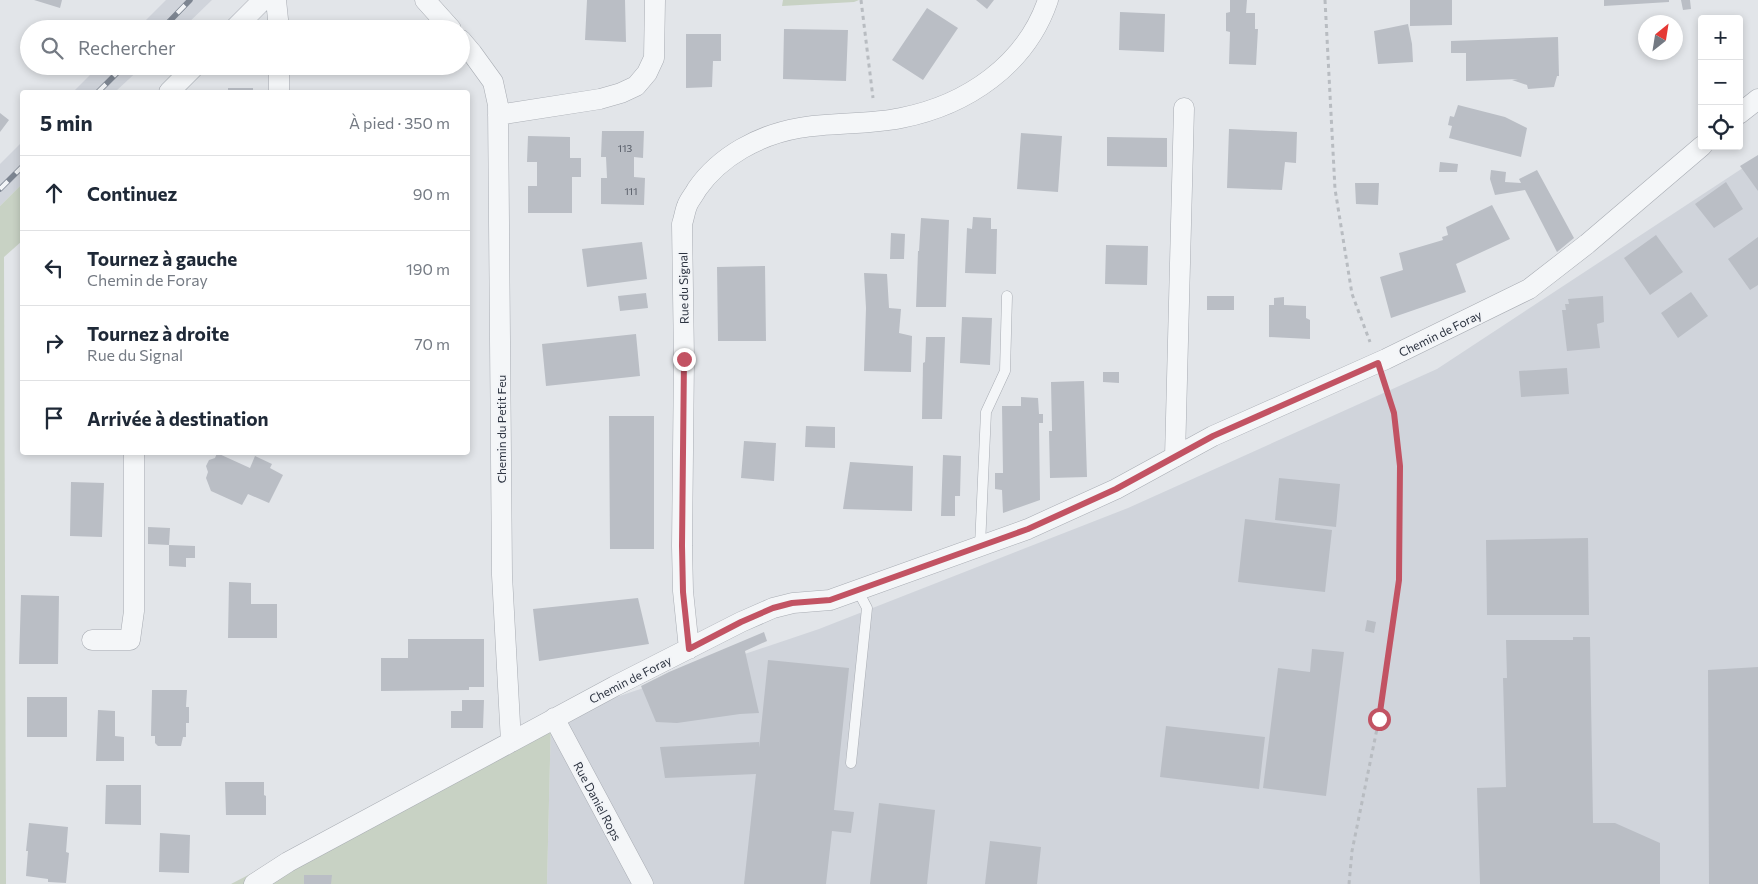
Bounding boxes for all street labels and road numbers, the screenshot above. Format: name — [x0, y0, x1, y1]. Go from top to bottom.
street label: Rue du Signal — [675, 252, 691, 324]
street label: Chemin de Foray — [1396, 307, 1484, 359]
street label: Chemin du Petit Feu — [494, 375, 508, 483]
street label: Chemin de Foray — [586, 652, 674, 706]
street label: Rue Daniel Rops — [571, 759, 625, 843]

